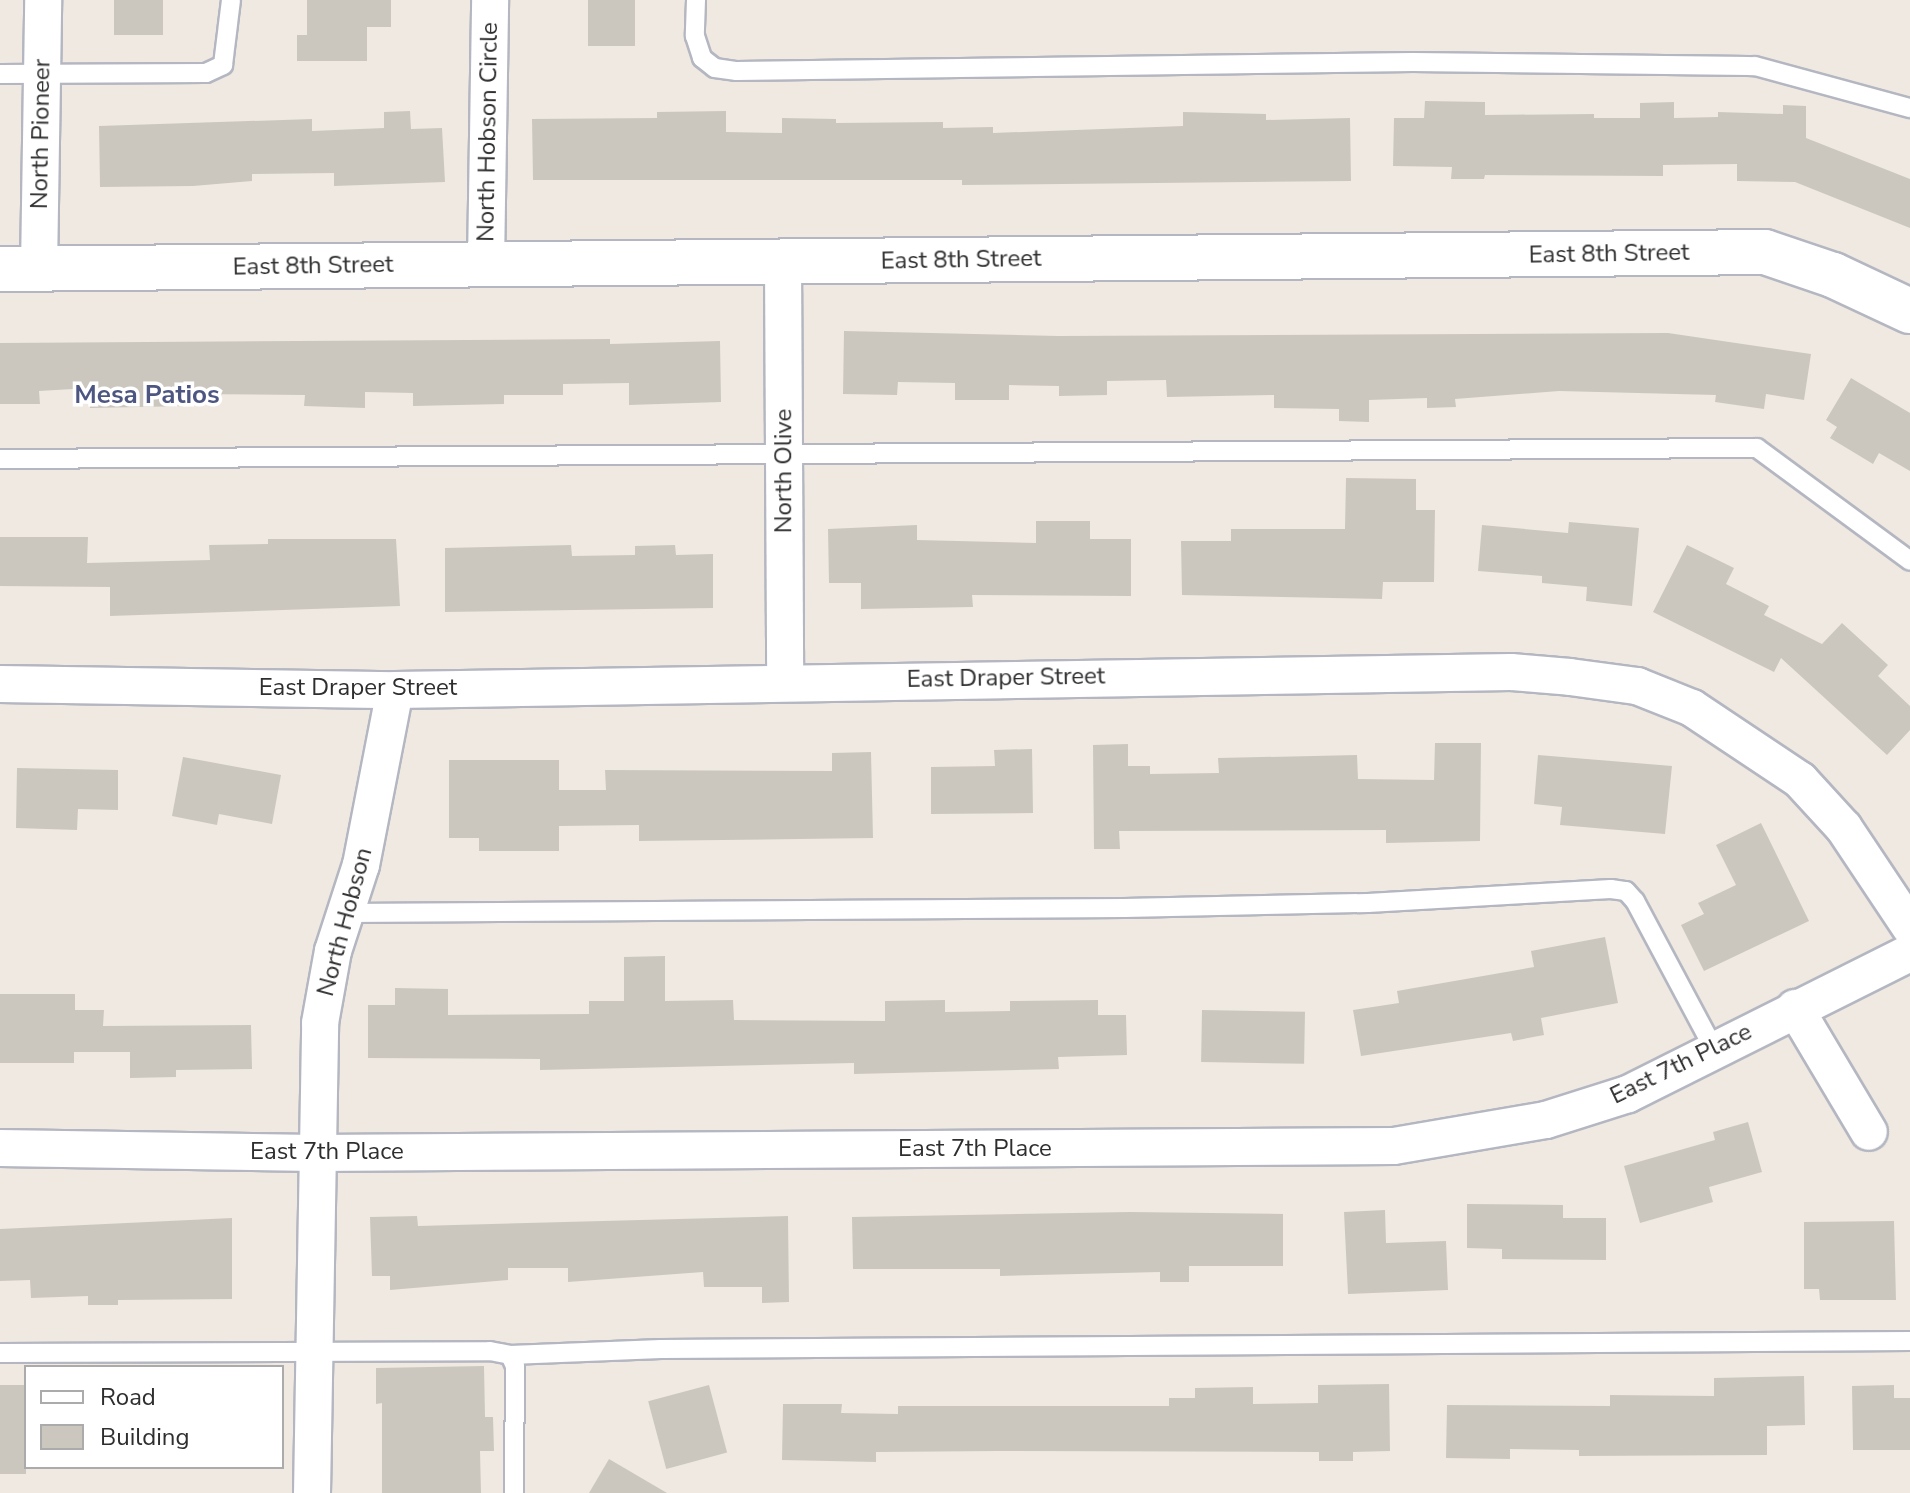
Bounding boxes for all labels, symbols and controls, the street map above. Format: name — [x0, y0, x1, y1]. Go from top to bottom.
street label: North Hobson Circle — [472, 22, 504, 242]
street label: North Pioneer — [25, 59, 57, 209]
street label: East 8th Street — [1528, 238, 1690, 270]
street label: East 8th Street — [880, 244, 1042, 276]
street label: East 8th Street — [232, 250, 394, 282]
district label: Mesa Patios — [74, 379, 220, 411]
street label: North Olive — [770, 409, 798, 533]
street label: East Draper Street — [907, 662, 1105, 694]
street label: East Draper Street — [259, 674, 457, 702]
street label: North Hobson — [311, 845, 379, 999]
street label: East 7th Place — [1606, 1017, 1756, 1111]
street label: East 7th Place — [898, 1135, 1052, 1163]
street label: East 7th Place — [250, 1138, 404, 1166]
legend — [24, 1365, 284, 1469]
text: Road — [100, 1381, 156, 1413]
text: Building — [100, 1421, 190, 1453]

